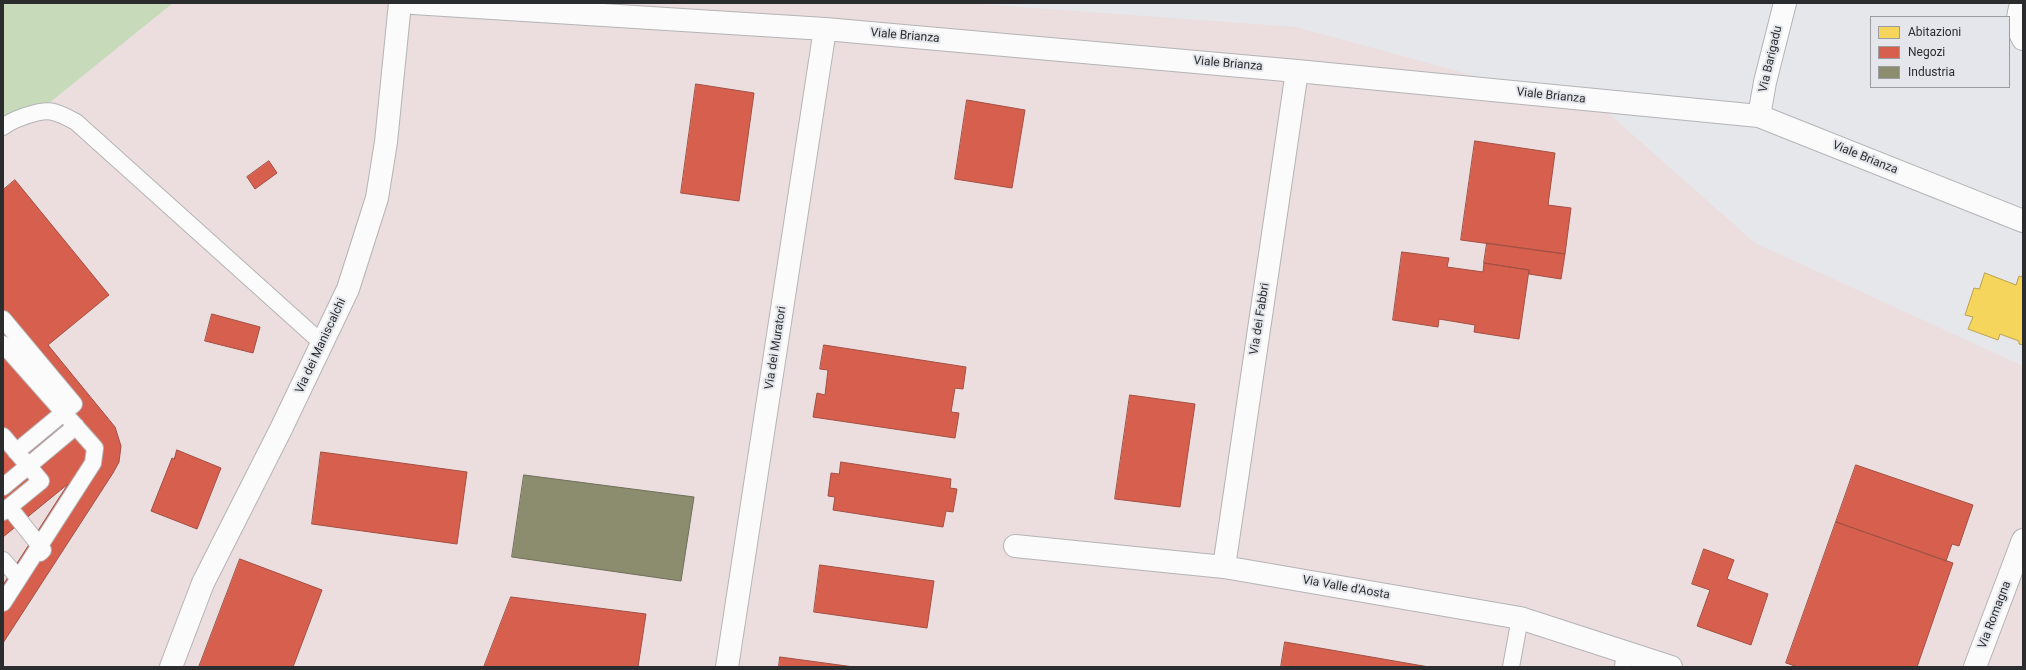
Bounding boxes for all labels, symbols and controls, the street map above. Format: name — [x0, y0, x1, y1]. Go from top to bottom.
legend — [1870, 16, 2010, 88]
street label: Via Barigadu — [1756, 24, 1786, 94]
text: Abitazioni — [1908, 25, 1961, 39]
street label: Viale Brianza — [870, 26, 940, 46]
text: Negozi — [1908, 45, 1945, 59]
street label: Viale Brianza — [1193, 54, 1263, 74]
text: Industria — [1908, 65, 1955, 79]
street label: Viale Brianza — [1516, 85, 1586, 107]
street label: Viale Brianza — [1830, 138, 1900, 178]
street label: Via dei Fabbri — [1247, 282, 1273, 356]
street label: Via dei Maniscalchi — [293, 296, 349, 396]
street label: Via dei Muratori — [762, 305, 790, 391]
street label: Via Valle d'Aosta — [1301, 573, 1391, 603]
street label: Via Romagna — [1976, 579, 2014, 651]

